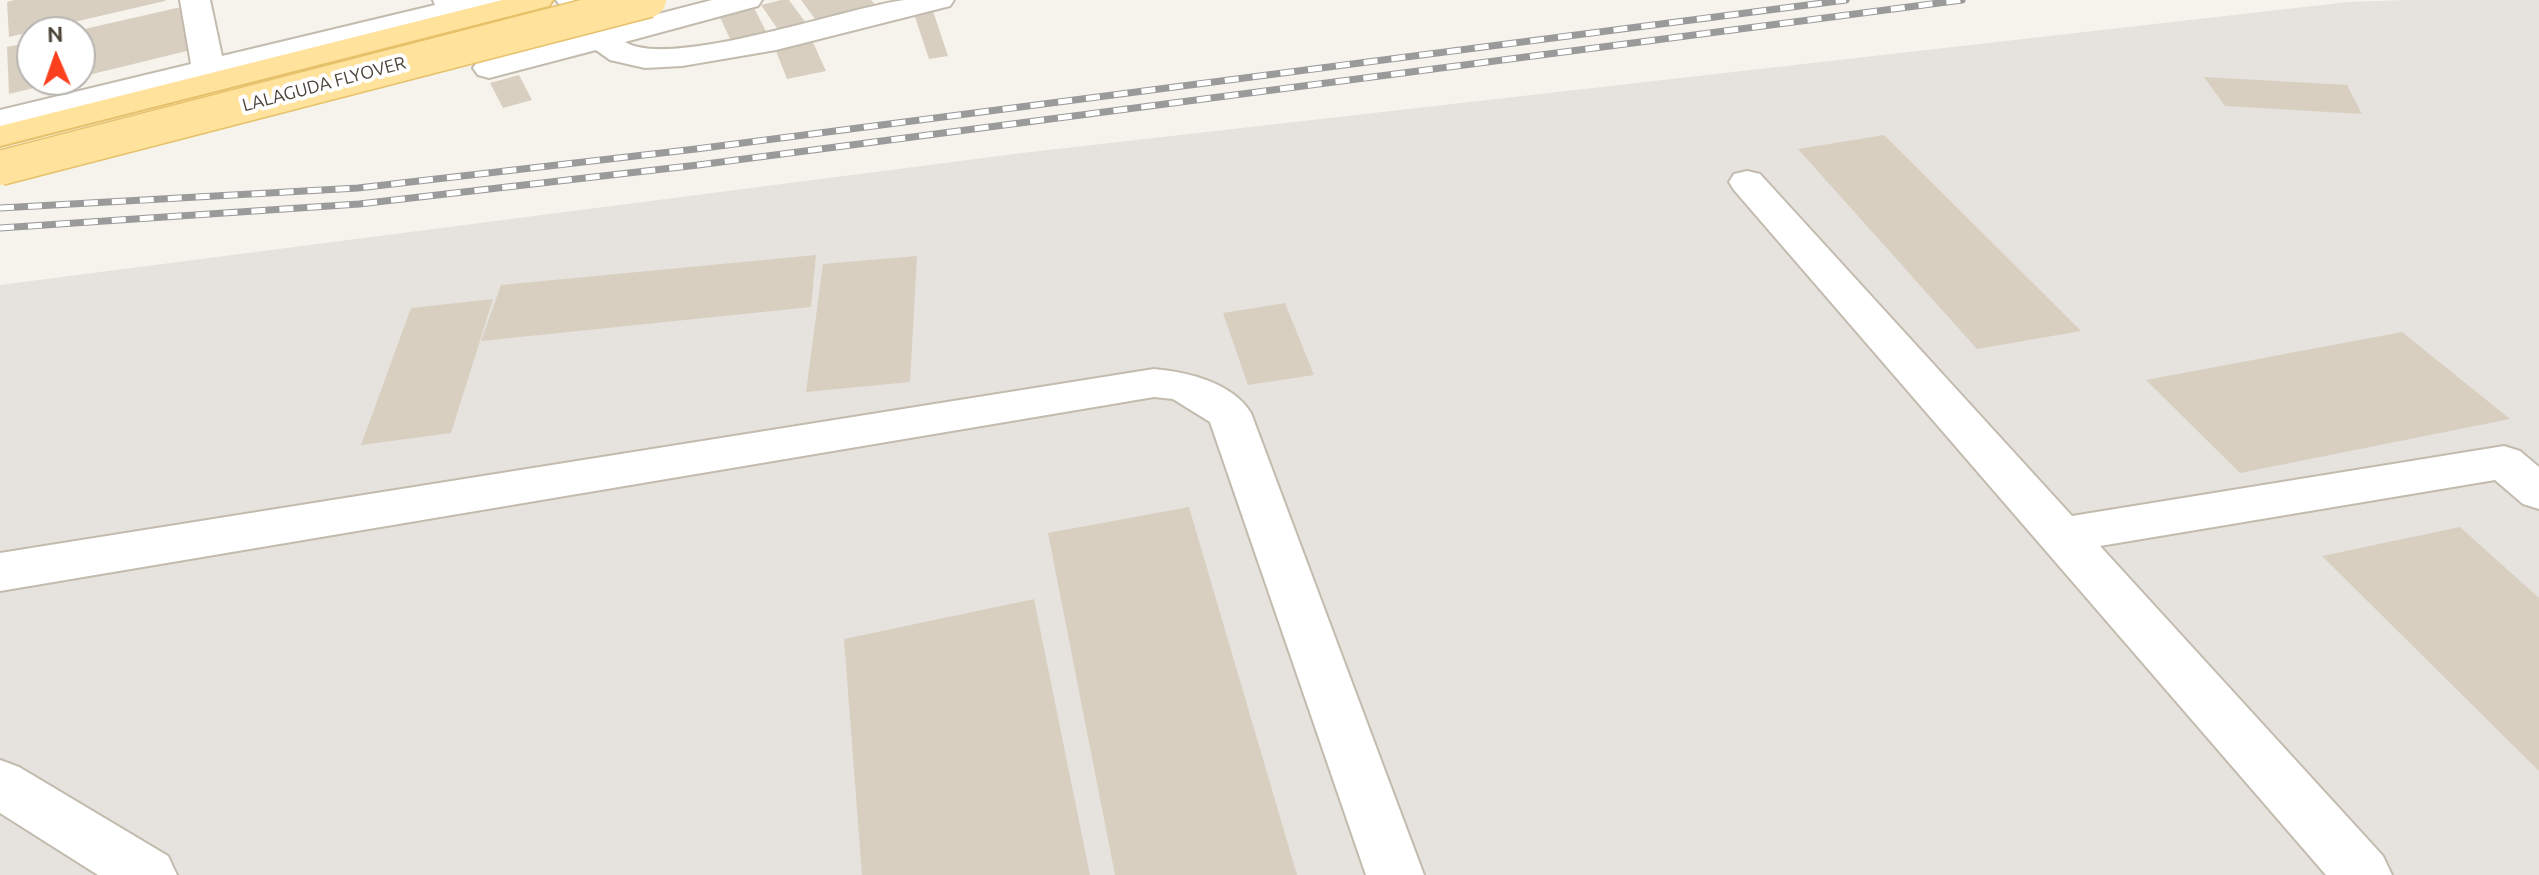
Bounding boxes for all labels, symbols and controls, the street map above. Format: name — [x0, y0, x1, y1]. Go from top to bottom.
north arrow — [16, 16, 96, 96]
text: N — [47, 21, 64, 46]
street label: LALAGUDA FLYOVER — [240, 52, 408, 116]

